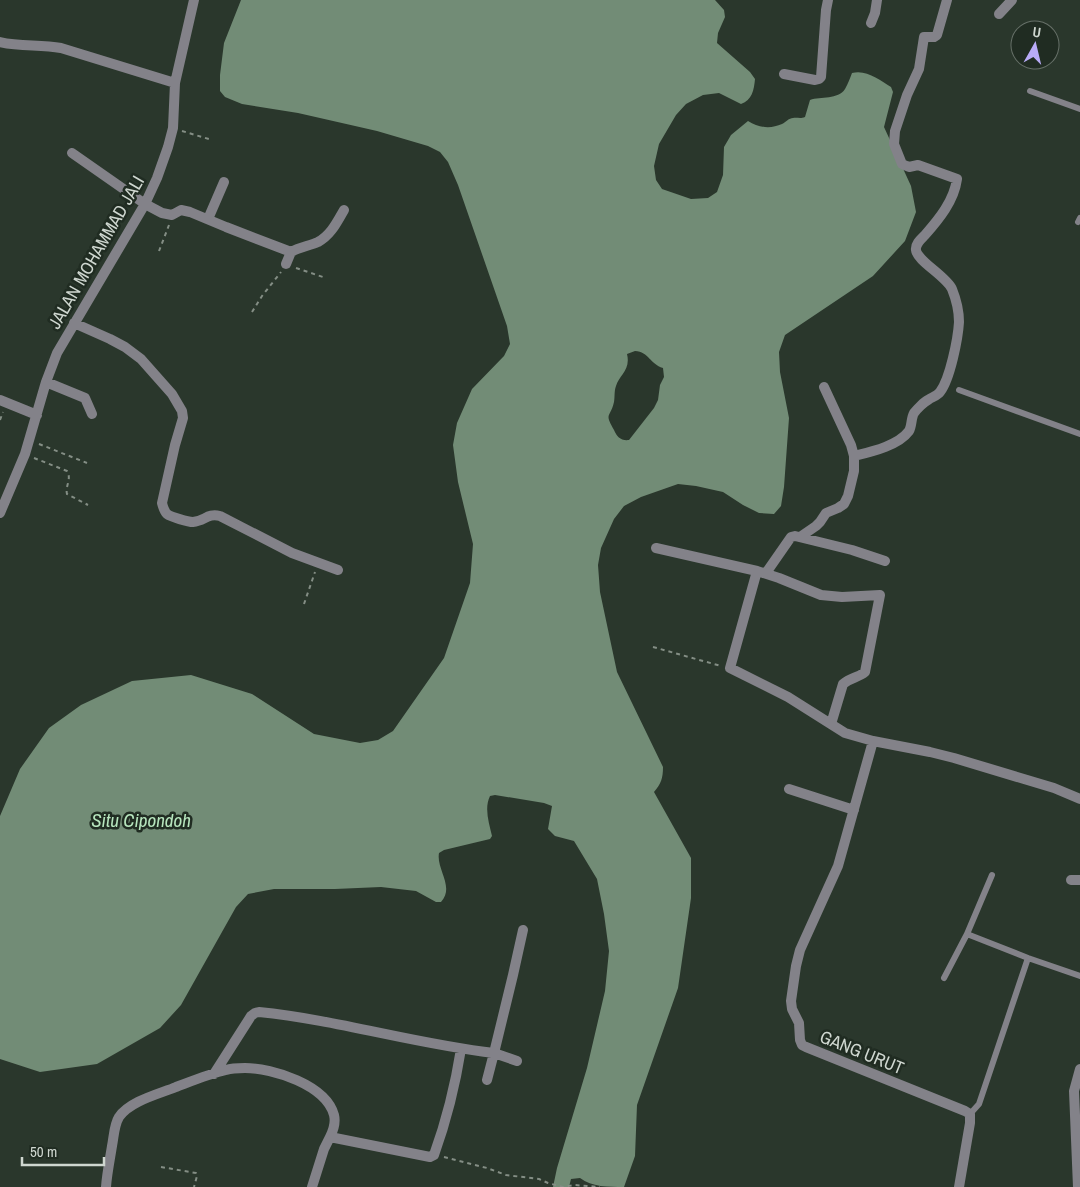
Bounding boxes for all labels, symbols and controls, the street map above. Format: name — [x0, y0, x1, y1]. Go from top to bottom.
north arrow — [1010, 20, 1060, 70]
text: U — [1031, 23, 1042, 42]
street label: JALAN MOHAMMAD JALI — [42, 171, 150, 333]
water label: Situ Cipondoh — [91, 807, 191, 833]
street label: GANG URUT — [816, 1024, 908, 1080]
scale bar — [22, 1134, 105, 1166]
text: 50 m — [30, 1141, 57, 1162]

